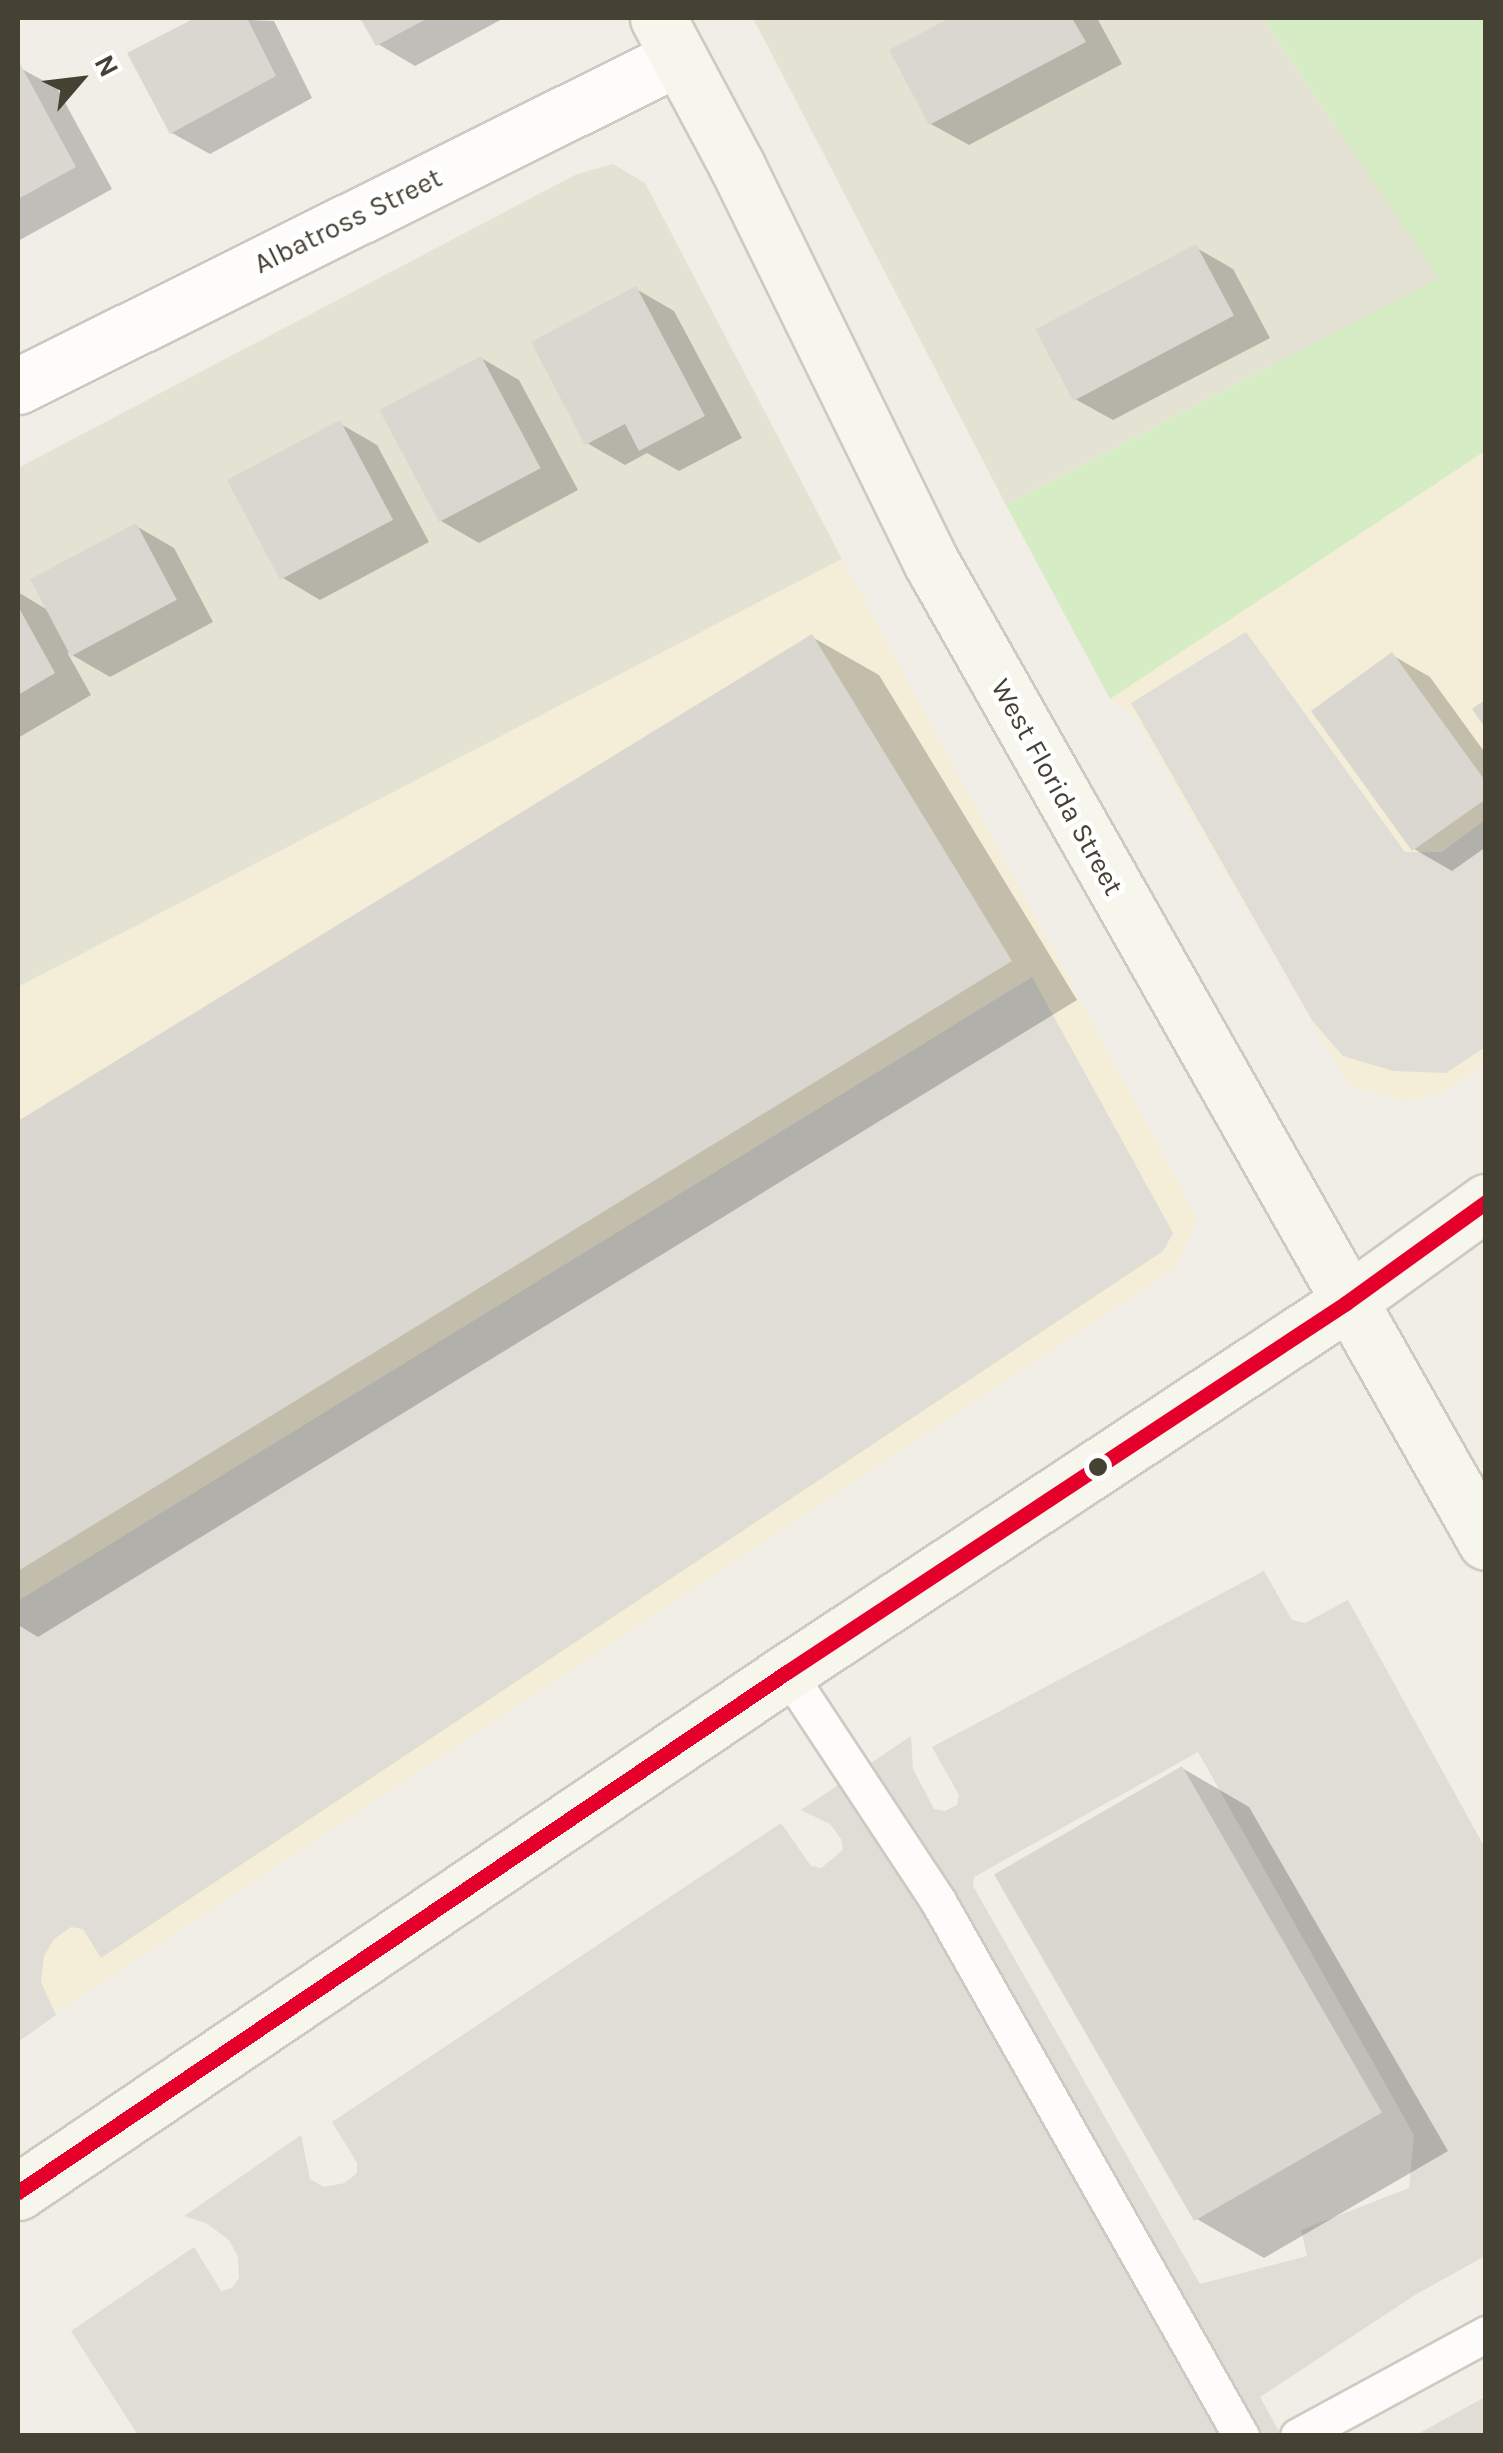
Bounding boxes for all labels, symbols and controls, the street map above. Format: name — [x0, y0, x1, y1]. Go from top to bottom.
north arrow — [30, 30, 130, 130]
text: N — [88, 49, 126, 82]
street label: Albatross Street — [249, 161, 447, 281]
street label: West Florida Street — [984, 673, 1130, 901]
unlabelled marker — [1088, 1457, 1108, 1477]

